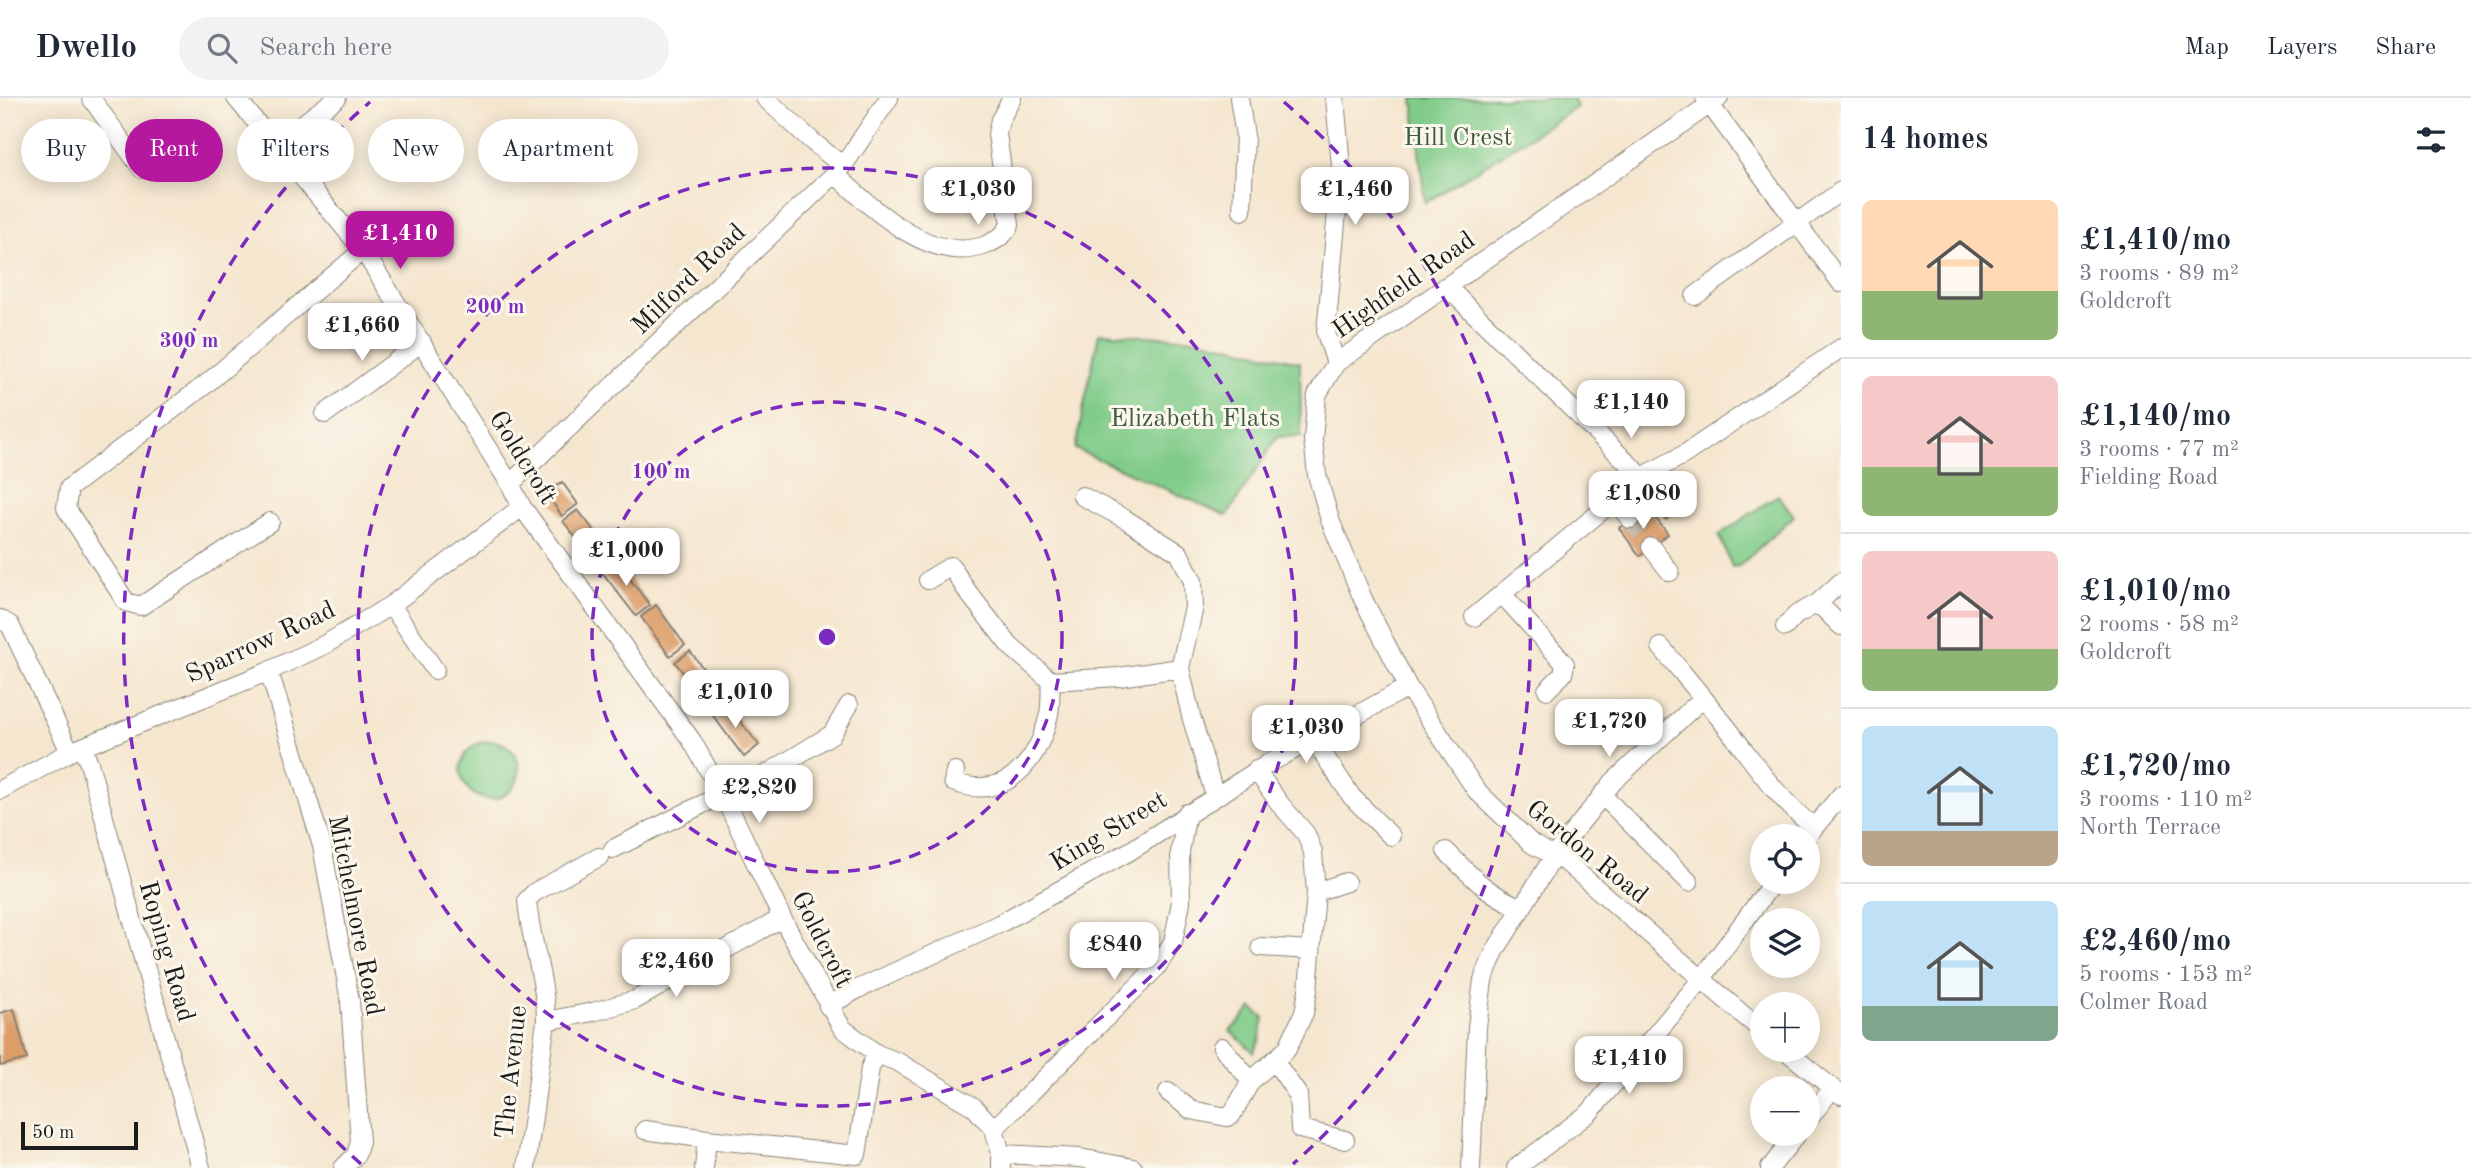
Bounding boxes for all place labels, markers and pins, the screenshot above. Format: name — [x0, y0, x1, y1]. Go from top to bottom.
pin: £1,030 — [921, 167, 1035, 227]
pin: £1,460 — [1298, 167, 1412, 227]
pin: £1,410 — [343, 212, 457, 271]
pin: £1,660 — [305, 303, 419, 363]
pin: £1,140 — [1574, 380, 1688, 440]
pin: £1,080 — [1586, 472, 1700, 531]
pin: £1,000 — [569, 528, 683, 588]
centre of rings — [815, 625, 839, 649]
pin: £1,010 — [678, 670, 792, 730]
pin: £1,720 — [1552, 700, 1666, 759]
pin: £1,030 — [1249, 706, 1363, 765]
pin: £2,820 — [702, 766, 816, 825]
pin: £840 — [1073, 922, 1155, 982]
pin: £2,460 — [619, 940, 733, 999]
pin: £1,410 — [1572, 1037, 1686, 1096]

